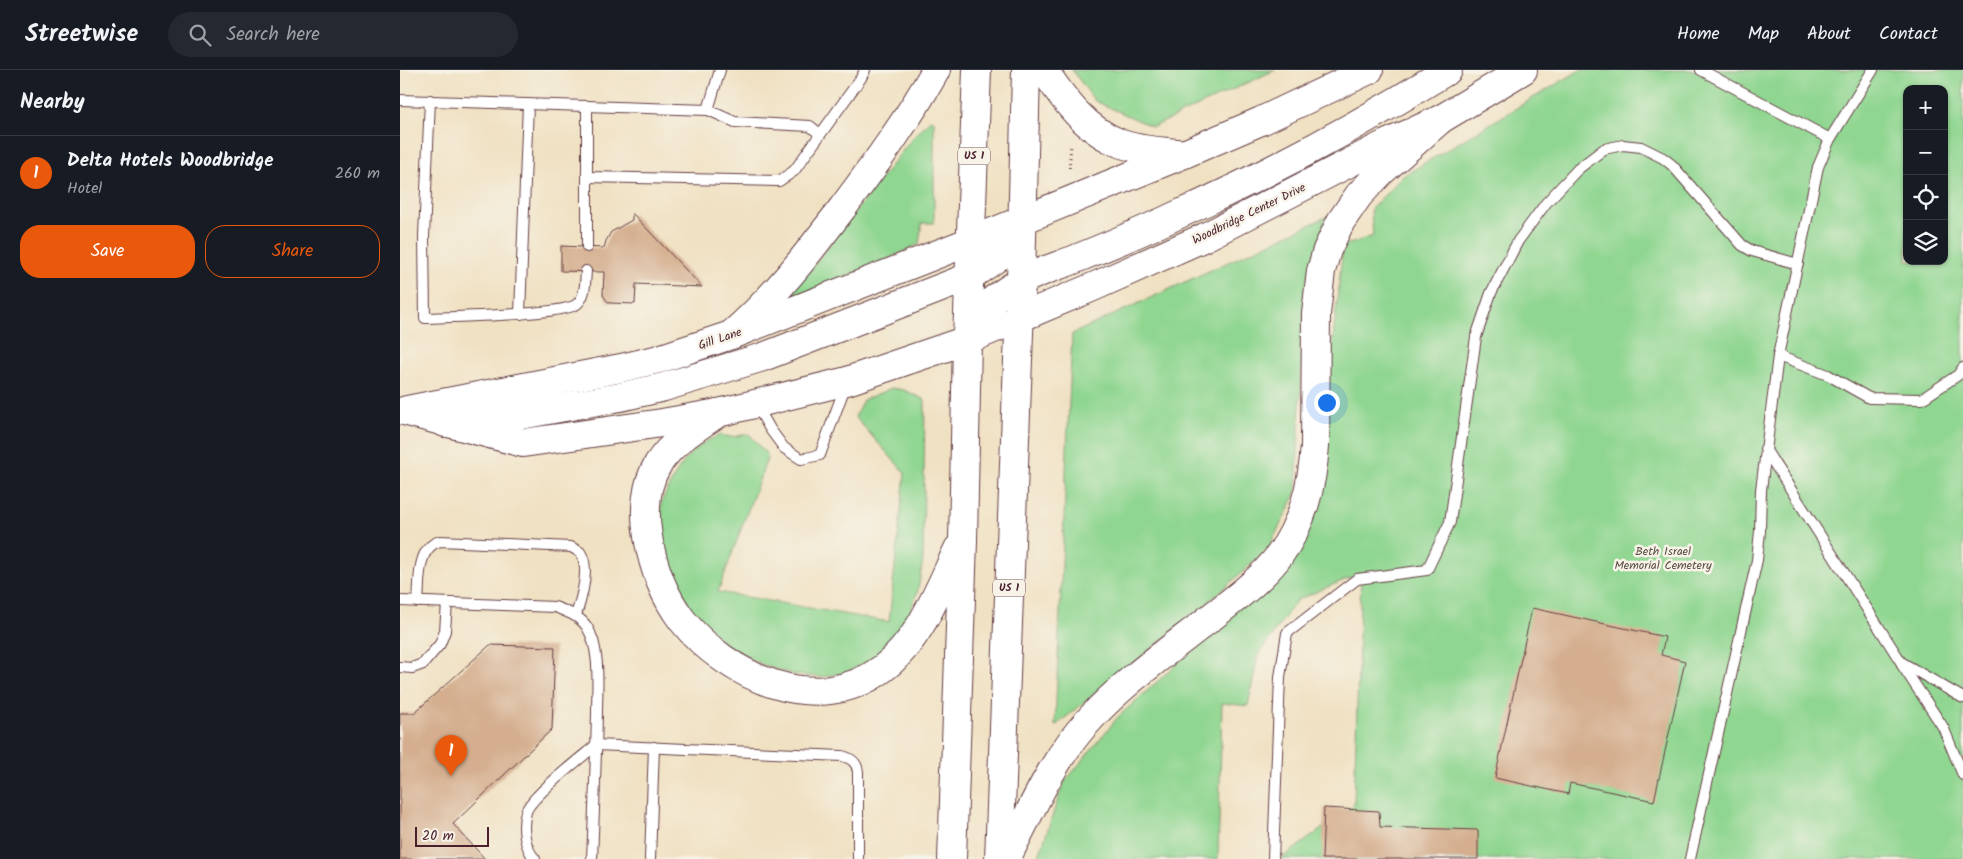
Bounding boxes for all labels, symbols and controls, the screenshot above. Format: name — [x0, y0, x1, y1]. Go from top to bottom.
search box — [168, 12, 518, 57]
text: Streetwise — [25, 15, 138, 54]
text: Search here — [226, 20, 320, 50]
text: Home — [1677, 20, 1720, 49]
text: Map — [1748, 20, 1779, 49]
text: About — [1807, 20, 1851, 49]
text: Contact — [1879, 20, 1938, 49]
icon: search — [186, 21, 214, 49]
map controls — [1903, 85, 1948, 265]
button: + — [1903, 85, 1948, 130]
text: Nearby — [20, 86, 85, 119]
button: − — [1903, 130, 1948, 175]
text: Delta Hotels Woodbridge — [67, 146, 273, 176]
road number: US 1 — [958, 148, 990, 164]
text: 1 — [34, 161, 38, 186]
text: 260 m — [335, 161, 380, 186]
button: locate — [1903, 175, 1948, 220]
text: Hotel — [67, 176, 102, 201]
street label: Woodbridge Center Drive — [1189, 178, 1309, 250]
button: layers — [1903, 220, 1948, 265]
button: Save — [20, 225, 195, 278]
button: Share — [205, 225, 380, 278]
street label: Gill Lane — [696, 323, 745, 355]
your location — [1314, 390, 1340, 416]
park label: Beth Israel Memorial Cemetery — [1614, 542, 1712, 575]
road number: US 1 — [993, 579, 1025, 596]
pin: 1 — [435, 735, 467, 776]
scale bar — [415, 824, 489, 847]
text: 20 m — [422, 825, 454, 847]

